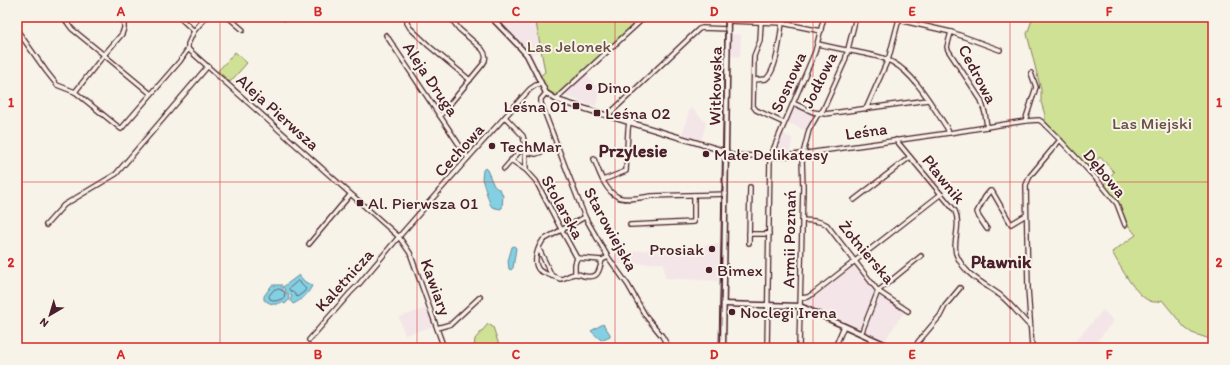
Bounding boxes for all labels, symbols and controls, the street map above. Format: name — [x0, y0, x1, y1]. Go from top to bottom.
text: A — [116, 4, 126, 19]
text: B — [314, 4, 323, 19]
text: C — [512, 4, 521, 19]
text: D — [710, 4, 719, 19]
text: E — [908, 4, 916, 19]
text: F — [1106, 4, 1113, 19]
park label: Las Jelonek — [527, 36, 612, 56]
street label: Aleja Druga — [399, 38, 463, 120]
street label: Cedrowa — [954, 41, 1002, 107]
street label: Witkowska — [704, 46, 726, 126]
street label: Sosnowa — [766, 49, 810, 115]
street label: Jodłowa — [797, 49, 841, 111]
street label: Aleja Pierwsza — [232, 70, 324, 154]
place label: Dino — [597, 77, 631, 97]
marker: Dino — [584, 82, 594, 92]
text: 1 — [8, 95, 14, 110]
text: 1 — [1216, 95, 1222, 110]
place label: Leśna 01 — [504, 96, 568, 116]
marker: Leśna 01 — [571, 101, 581, 111]
place label: Leśna 02 — [605, 103, 671, 123]
marker: Leśna 02 — [592, 108, 602, 118]
park label: Las Miejski — [1112, 113, 1192, 133]
street label: Leśna — [844, 118, 888, 144]
street label: Cechowa — [430, 119, 488, 181]
place label: TechMar — [500, 136, 562, 156]
district label: Przylesie — [598, 140, 668, 162]
marker: TechMar — [487, 141, 497, 151]
place label: Małe Delikatesy — [714, 144, 828, 164]
street label: Dębowa — [1079, 145, 1131, 201]
marker: Małe Delikatesy — [701, 149, 711, 159]
street label: Pławnik — [918, 150, 970, 208]
street label: Stolarska — [537, 172, 589, 242]
street label: Starowiejska — [580, 184, 642, 274]
street label: Armii Poznań — [778, 189, 800, 288]
place label: Al. Pierwsza 01 — [368, 193, 478, 213]
marker: Al. Pierwsza 01 — [355, 198, 365, 208]
street label: Żołnierska — [835, 216, 900, 288]
place label: Prosiak — [649, 239, 704, 259]
street label: Kaletnicza — [311, 244, 377, 315]
marker: Prosiak — [707, 244, 717, 254]
district label: Pławnik — [971, 251, 1032, 273]
text: 2 — [8, 255, 15, 270]
text: 2 — [1216, 255, 1223, 270]
street label: Kawiary — [417, 256, 455, 318]
place label: Bimex — [717, 260, 763, 280]
marker: Bimex — [704, 265, 714, 275]
north arrow — [30, 295, 70, 335]
place label: Noclegi Irena — [740, 302, 837, 322]
marker: Noclegi Irena — [727, 307, 737, 317]
text: N — [37, 315, 51, 330]
text: A — [116, 347, 126, 362]
text: B — [314, 347, 323, 362]
text: C — [512, 347, 521, 362]
text: D — [710, 347, 719, 362]
text: E — [908, 347, 916, 362]
text: F — [1106, 347, 1113, 362]

